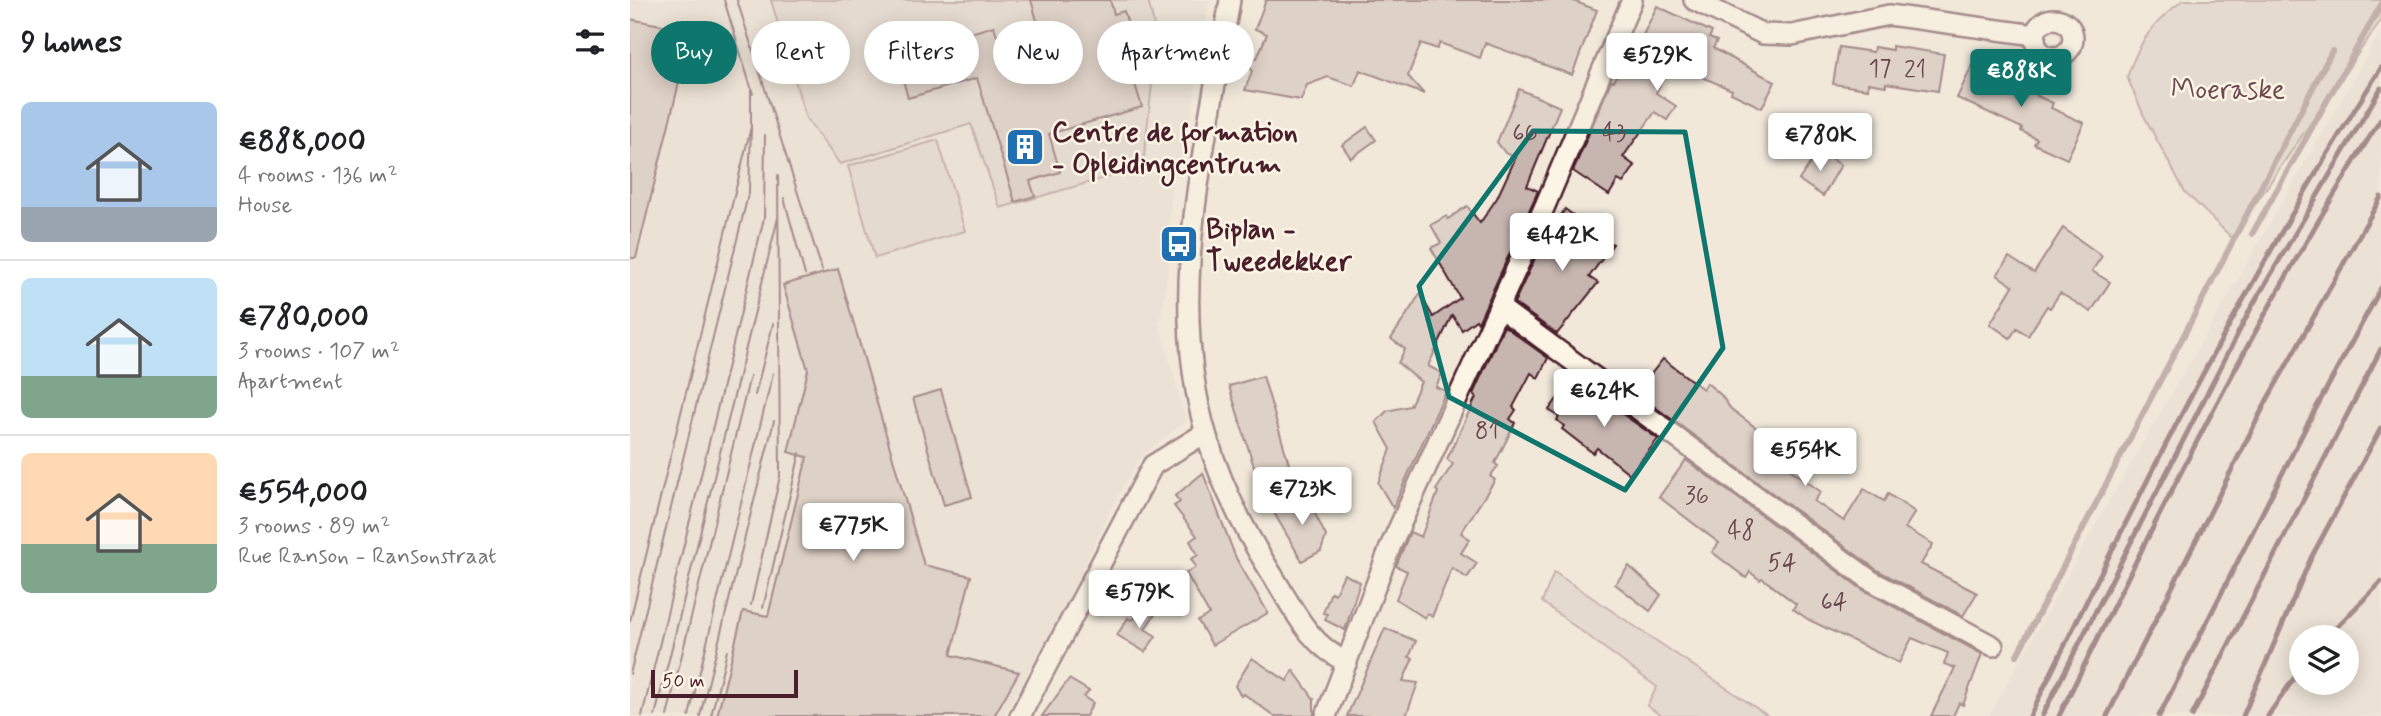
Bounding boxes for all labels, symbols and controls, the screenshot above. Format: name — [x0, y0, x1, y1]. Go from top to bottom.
chip: Buy — [651, 21, 737, 84]
chip: Rent — [751, 21, 850, 84]
chip: Filters — [864, 21, 979, 84]
chip: New — [993, 21, 1083, 84]
chip: Apartment — [1097, 21, 1254, 84]
text: 9 homes — [21, 23, 122, 62]
icon: filters — [571, 23, 609, 61]
pin: €529K — [1608, 34, 1706, 93]
text: €529K — [1622, 41, 1692, 71]
pin: €888K — [1972, 50, 2070, 109]
house number: 17 — [1869, 54, 1891, 85]
house number: 21 — [1904, 55, 1926, 86]
text: €888K — [1986, 57, 2056, 87]
park label: Moeraske — [2171, 72, 2285, 109]
pin: €780K — [1771, 114, 1869, 173]
place label: Centre de formation - Opleidingcentrum — [1052, 115, 1298, 187]
house number: 66 — [1512, 118, 1538, 149]
house number: 43 — [1602, 118, 1626, 149]
text: €780K — [1784, 121, 1856, 151]
text: €888,000 — [238, 122, 366, 161]
building icon: Centre de formation - Opleidingcentrum — [1004, 126, 1046, 168]
icon: home — [77, 130, 161, 214]
text: 4 rooms · 136 m² — [238, 161, 398, 191]
text: House — [238, 191, 292, 221]
place label: Biplan - Tweedekker — [1206, 212, 1352, 281]
pin: €442K — [1513, 214, 1611, 273]
text: €442K — [1526, 221, 1598, 251]
bus stop icon: Biplan - Tweedekker — [1158, 223, 1200, 265]
text: €780,000 — [238, 298, 369, 337]
icon: home — [77, 306, 161, 390]
text: 3 rooms · 107 m² — [238, 337, 400, 367]
text: Apartment — [238, 367, 343, 397]
pin: €624K — [1555, 370, 1653, 429]
text: €624K — [1570, 377, 1638, 407]
house number: 81 — [1475, 416, 1499, 447]
pin: €554K — [1756, 428, 1854, 488]
text: €554K — [1770, 436, 1840, 466]
pin: €723K — [1253, 468, 1351, 527]
text: €554,000 — [238, 473, 368, 512]
text: €723K — [1269, 475, 1335, 505]
icon: home — [77, 481, 161, 565]
house number: 36 — [1685, 481, 1709, 512]
pin: €775K — [804, 504, 902, 563]
text: €775K — [818, 511, 888, 541]
text: 3 rooms · 89 m² — [238, 512, 390, 542]
house number: 48 — [1727, 516, 1755, 547]
text: Rue Ranson - Ransonstraat — [238, 542, 497, 572]
house number: 54 — [1768, 548, 1796, 579]
pin: €579K — [1090, 570, 1188, 630]
text: €579K — [1105, 578, 1173, 608]
house number: 64 — [1821, 587, 1847, 618]
map controls — [2289, 625, 2359, 695]
button: layers — [2289, 625, 2359, 695]
scale bar — [651, 667, 798, 699]
text: 50 m — [662, 669, 705, 694]

